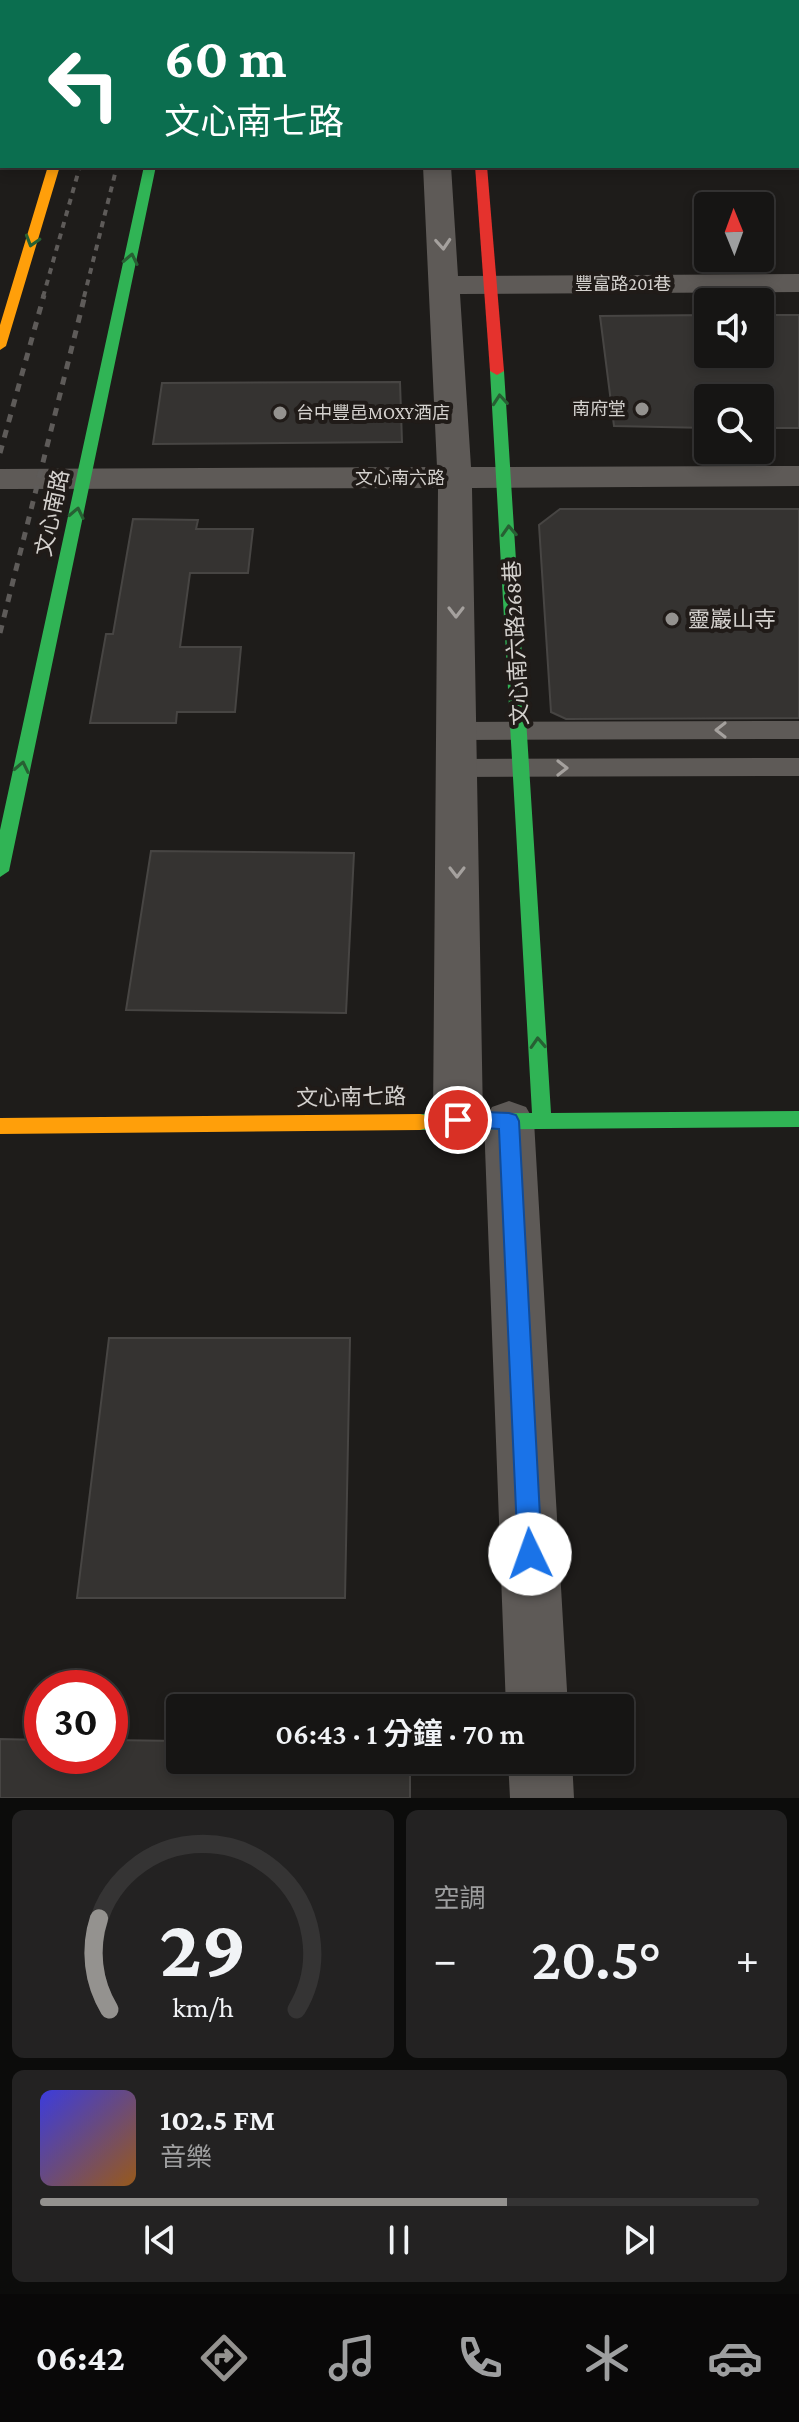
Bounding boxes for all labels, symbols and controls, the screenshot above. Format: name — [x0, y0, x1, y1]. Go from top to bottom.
text: 60 m — [164, 27, 287, 89]
icon: left — [32, 32, 136, 136]
text: 文心南七路 — [164, 102, 344, 142]
north arrow — [694, 192, 774, 272]
map controls — [694, 192, 774, 464]
one-way arrow — [25, 233, 41, 247]
one-way arrow — [434, 238, 451, 251]
one-way arrow — [122, 252, 139, 266]
street label: 豐富路201巷 — [575, 274, 671, 294]
button: sound — [694, 288, 774, 368]
button: search — [694, 384, 774, 464]
one-way arrow — [492, 393, 509, 406]
place label: 南府堂 — [572, 399, 626, 419]
marker: 南府堂 — [633, 400, 651, 418]
place label: 台中豐邑MOXY酒店 — [296, 403, 450, 423]
marker: 台中豐邑MOXY酒店 — [271, 404, 289, 422]
street label: 文心南路 — [31, 467, 73, 559]
street label: 文心南六路 — [355, 468, 445, 488]
one-way arrow — [68, 507, 85, 520]
one-way arrow — [501, 524, 518, 537]
street label: 文心南六路268巷 — [499, 560, 533, 726]
one-way arrow — [447, 606, 465, 619]
place label: 靈巖山寺 — [688, 607, 776, 632]
marker: 靈巖山寺 — [663, 610, 681, 628]
one-way arrow — [714, 721, 727, 739]
one-way arrow — [556, 759, 569, 777]
one-way arrow — [13, 761, 30, 775]
one-way arrow — [448, 866, 466, 879]
one-way arrow — [530, 1036, 547, 1049]
street label: 文心南七路 — [296, 1084, 406, 1110]
pin — [424, 1086, 492, 1154]
icon: arrive — [436, 1098, 480, 1142]
position arrow — [488, 1512, 572, 1596]
speed limit sign: 30 — [24, 1670, 128, 1774]
text: 06:43 · 1 分鐘 · 70 m — [275, 1717, 525, 1750]
text: 空調 — [434, 1884, 486, 1913]
text: 29 — [159, 1901, 246, 1994]
text: 20.5° — [531, 1925, 661, 1992]
text: − — [434, 1935, 457, 1983]
text: + — [736, 1935, 759, 1983]
text: km/h — [172, 1991, 234, 2023]
text: 102.5 FM — [160, 2103, 275, 2136]
text: 音樂 — [160, 2143, 212, 2172]
icon: previous — [138, 2218, 182, 2262]
icon: pause — [377, 2218, 421, 2262]
icon: next — [617, 2218, 661, 2262]
icon: directions — [196, 2330, 252, 2386]
icon: music — [324, 2330, 380, 2386]
icon: phone — [452, 2330, 508, 2386]
icon: climate — [579, 2330, 635, 2386]
icon: car — [707, 2330, 763, 2386]
text: 06:42 — [36, 2338, 125, 2378]

